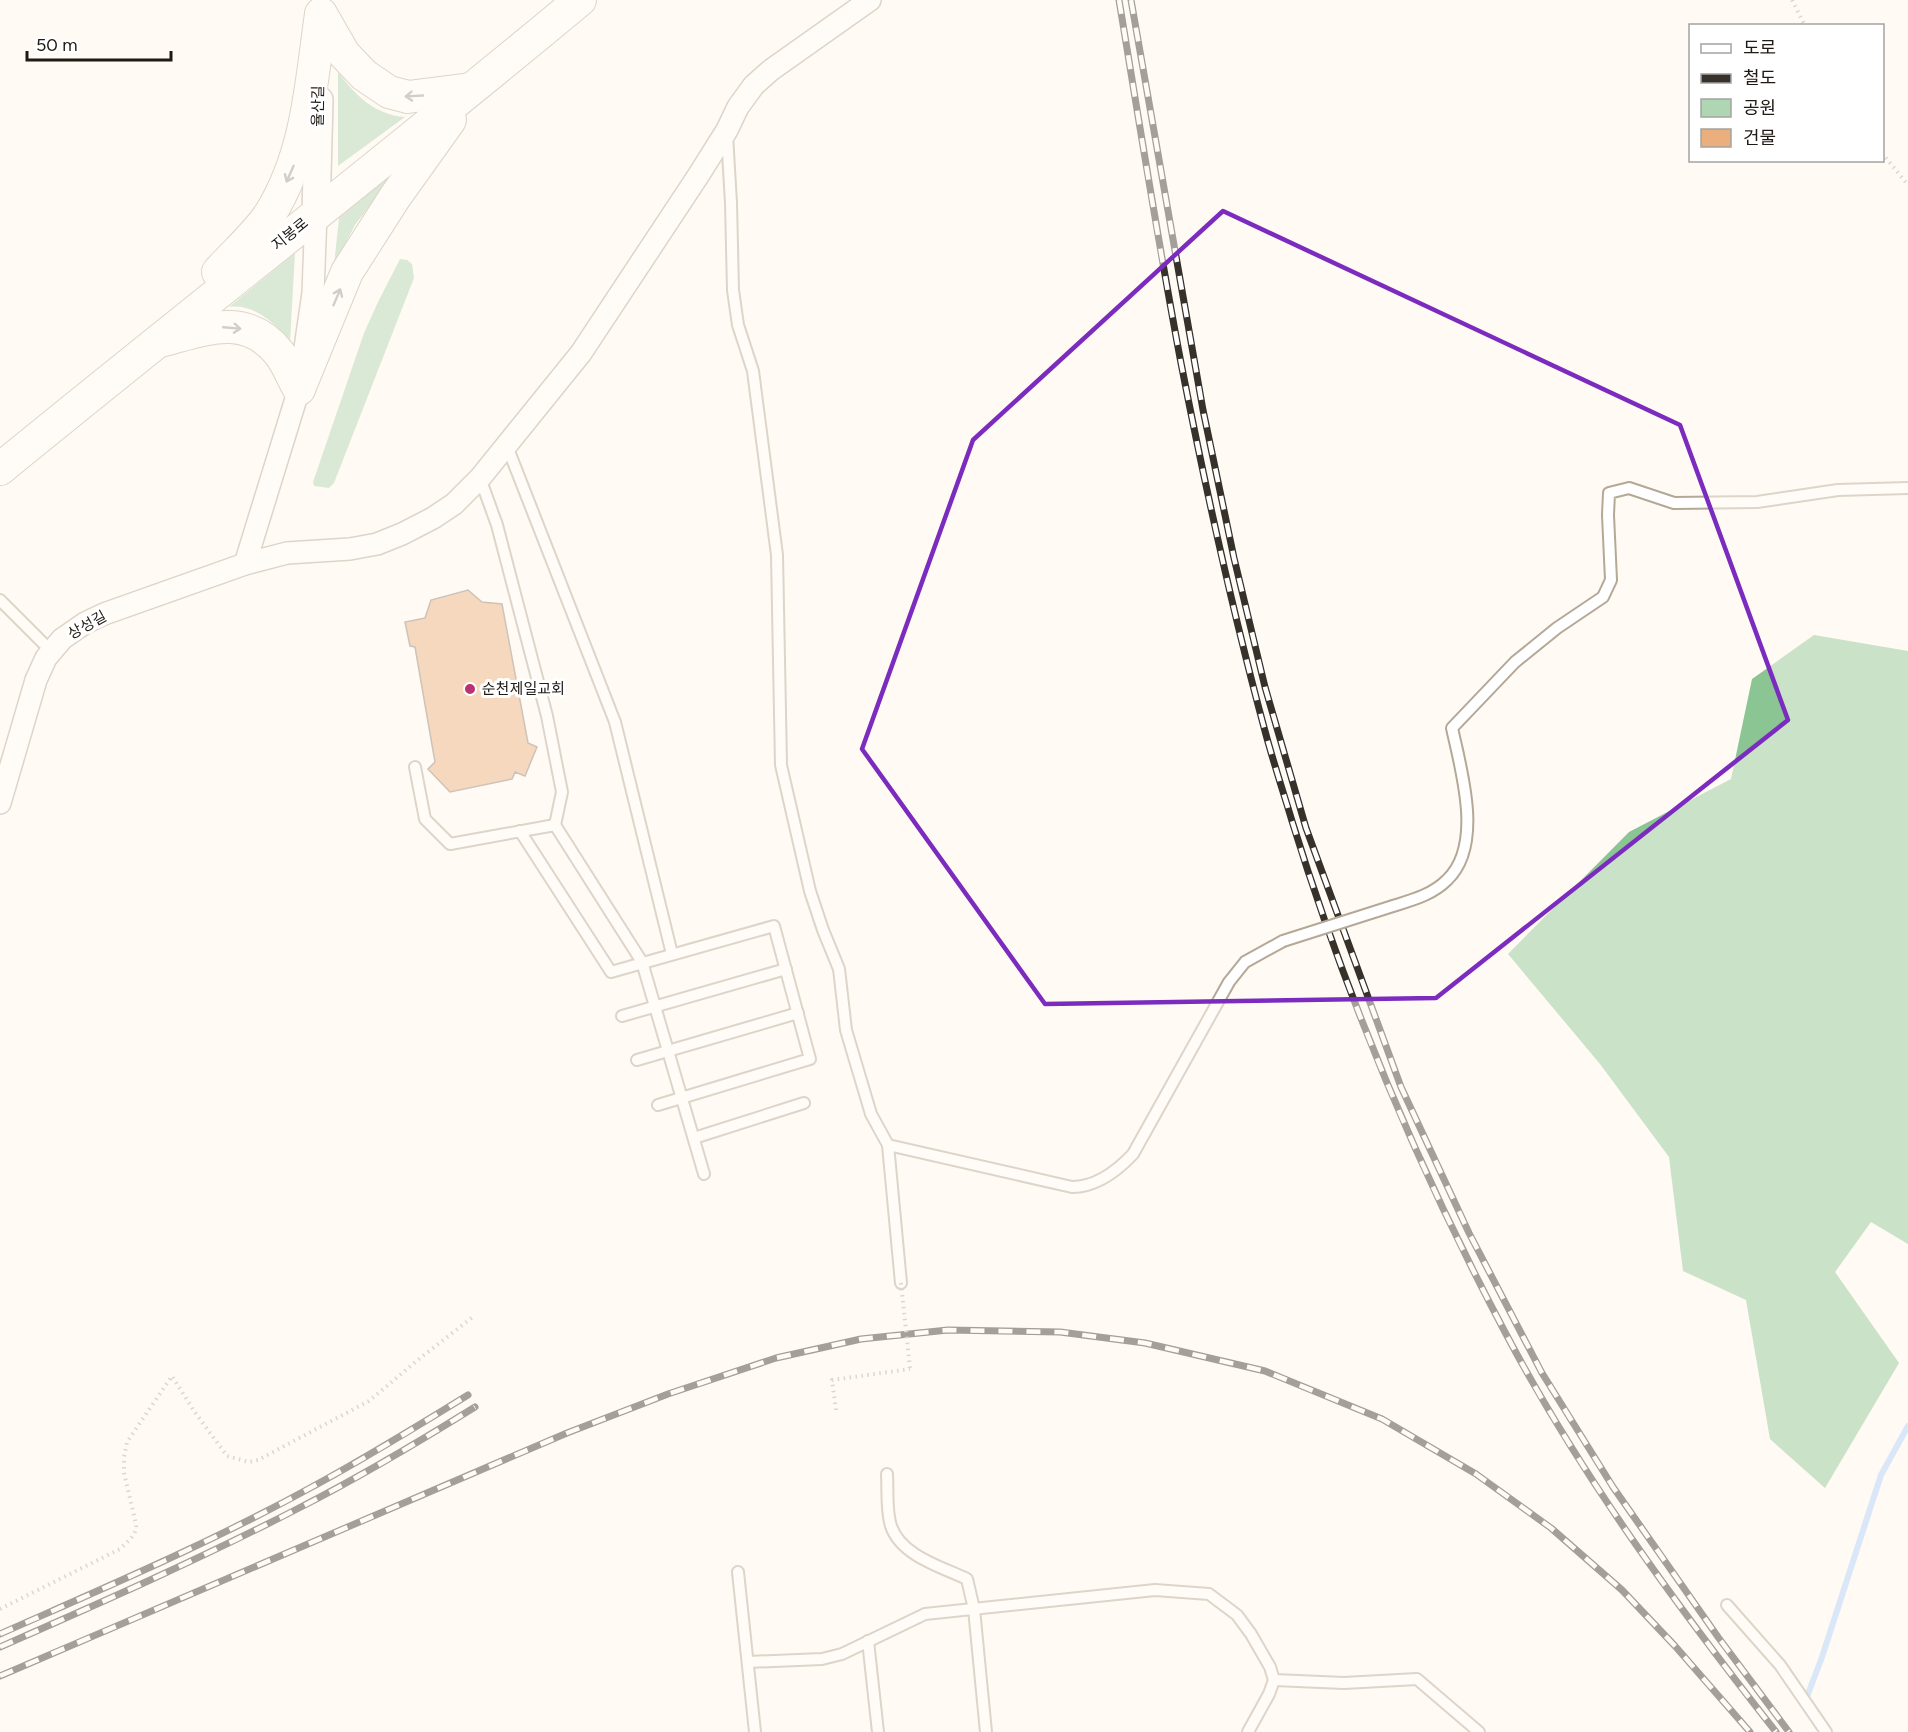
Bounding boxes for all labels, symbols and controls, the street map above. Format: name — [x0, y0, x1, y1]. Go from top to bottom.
scale bar — [27, 24, 171, 62]
legend — [1689, 24, 1884, 162]
text: 50 m — [36, 34, 78, 56]
text: 도로 — [1743, 37, 1776, 59]
text: 철도 — [1743, 67, 1776, 89]
street label: 율산길 — [309, 85, 327, 127]
one-way arrow — [405, 90, 425, 101]
text: 공원 — [1743, 97, 1776, 119]
text: 건물 — [1743, 127, 1776, 149]
one-way arrow — [284, 164, 295, 182]
street label: 지봉로 — [268, 214, 312, 254]
one-way arrow — [332, 288, 343, 306]
one-way arrow — [222, 323, 241, 334]
street label: 상성길 — [65, 607, 109, 643]
place label: 순천제일교회 — [482, 680, 565, 698]
marker: 순천제일교회 — [463, 682, 477, 696]

